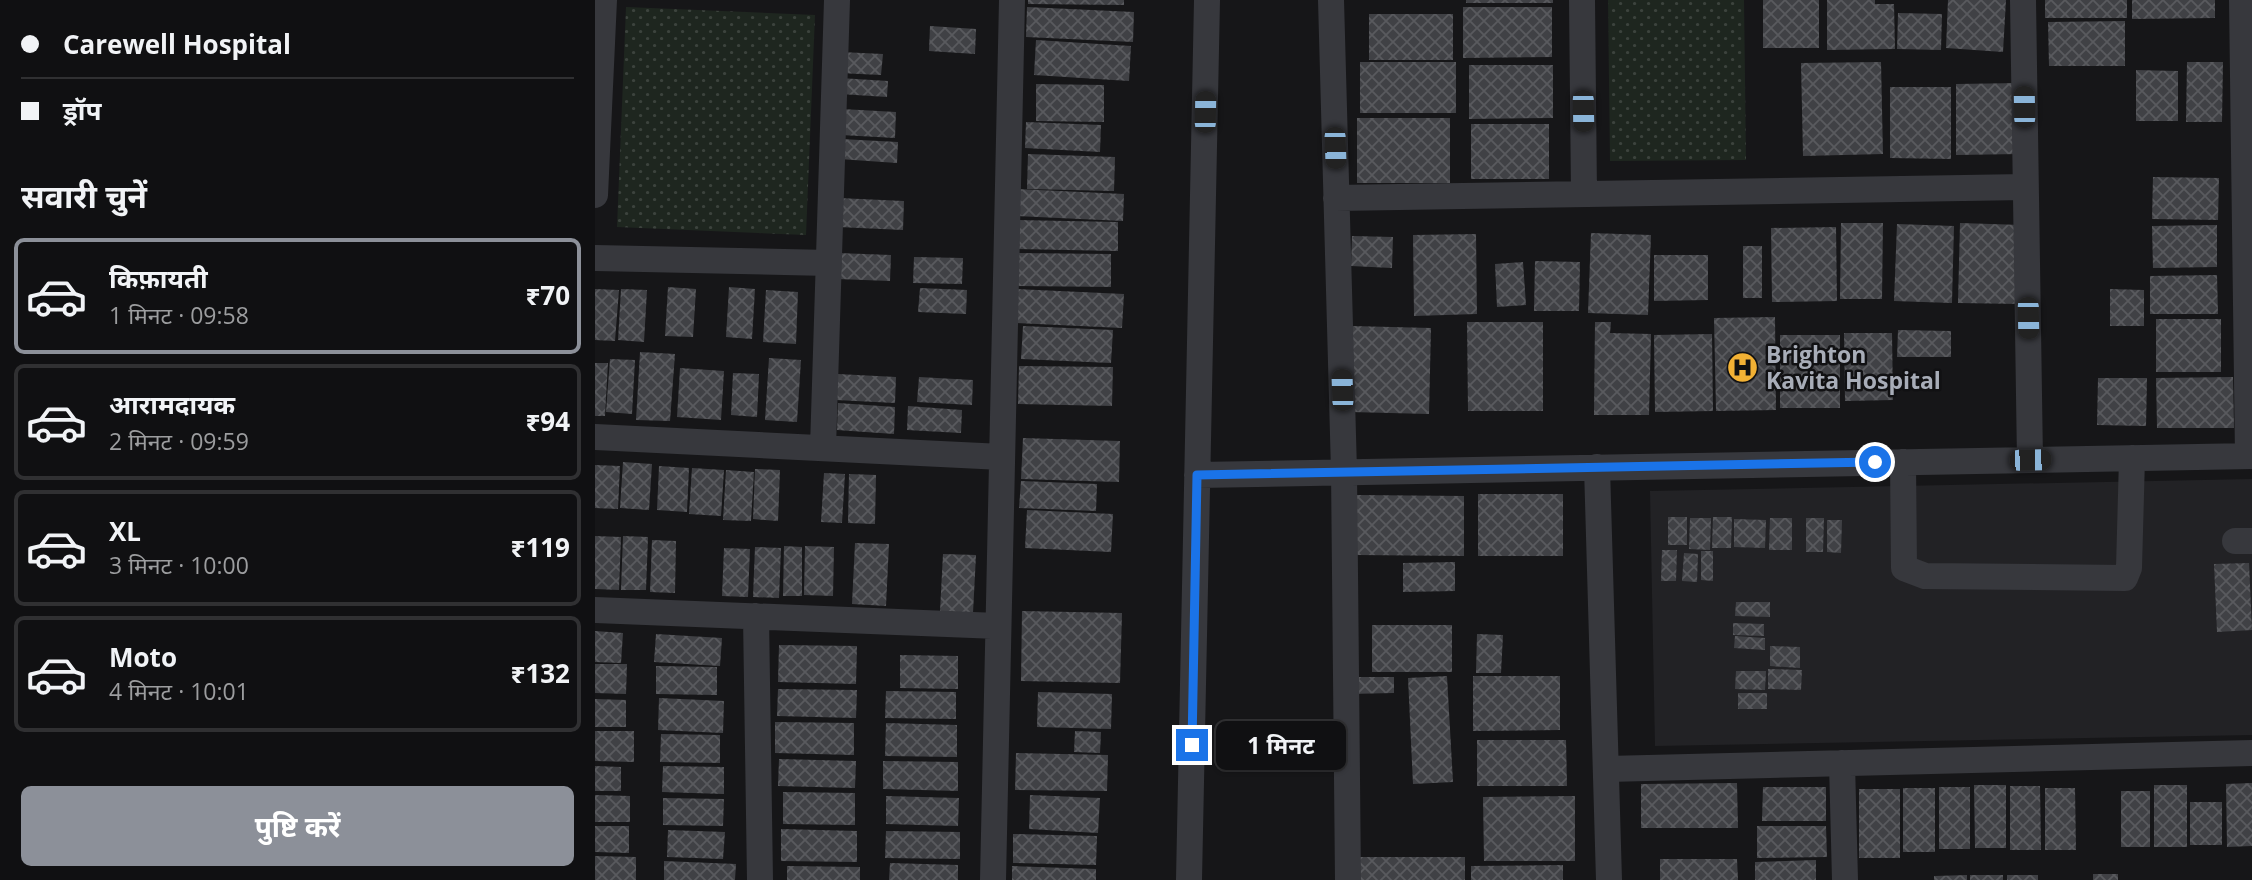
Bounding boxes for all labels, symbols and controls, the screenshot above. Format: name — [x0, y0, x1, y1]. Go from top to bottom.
text: Carewell Hospital — [63, 26, 291, 62]
car — [2014, 86, 2035, 128]
car — [1573, 90, 1594, 132]
car — [1195, 91, 1216, 133]
text: ड्रॉप — [63, 92, 101, 128]
car — [1324, 127, 1347, 169]
text: सवारी चुनें — [21, 174, 147, 217]
text: किफ़ायती — [109, 260, 208, 296]
icon: car — [25, 265, 88, 328]
text: ₹70 — [525, 277, 570, 313]
car — [2018, 297, 2039, 339]
text: 1 मिनट · 09:58 — [109, 299, 249, 331]
place label: Brighton Kavita Hospital — [1766, 338, 1941, 396]
hospital icon: Brighton Kavita Hospital — [1726, 350, 1760, 384]
car — [1331, 369, 1354, 411]
text: आरामदायक — [109, 386, 235, 422]
icon: car — [25, 391, 88, 454]
text: ₹94 — [525, 403, 570, 439]
text: 2 मिनट · 09:59 — [109, 425, 249, 457]
route start — [1859, 446, 1891, 478]
car — [2009, 449, 2052, 471]
text: XL — [109, 513, 141, 549]
icon: car — [25, 517, 88, 580]
text: ₹119 — [511, 529, 570, 565]
text: 3 मिनट · 10:00 — [109, 549, 249, 581]
text: Moto — [109, 639, 177, 675]
icon: car — [25, 643, 88, 706]
text: ₹132 — [511, 655, 570, 691]
text: 4 मिनट · 10:01 — [109, 675, 249, 707]
callout: 1 मिनट — [1217, 720, 1346, 770]
route end — [1176, 729, 1208, 761]
text: 1 मिनट — [1247, 729, 1315, 761]
button: पुष्टि करें — [21, 786, 574, 866]

